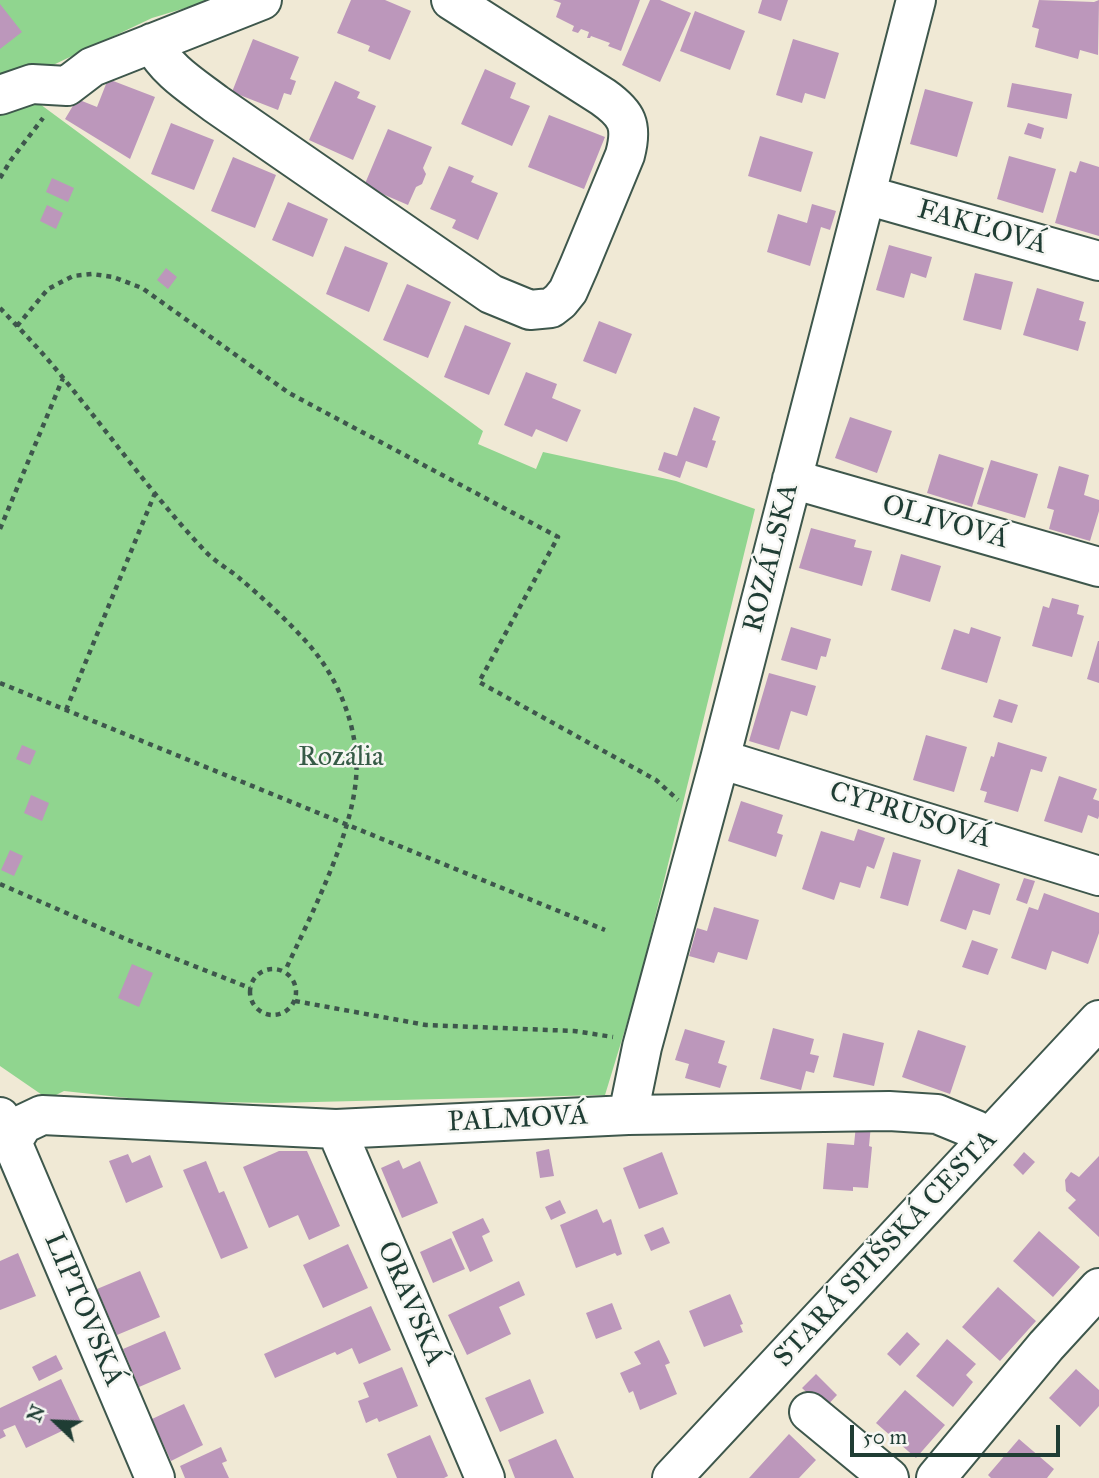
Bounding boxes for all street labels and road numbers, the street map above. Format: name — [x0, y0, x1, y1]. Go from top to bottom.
street label: FAKĽOVÁ — [913, 193, 1051, 263]
street label: ROZÁLSKA — [737, 480, 807, 636]
street label: OLIVOVÁ — [878, 489, 1012, 557]
street label: CYPRUSOVÁ — [825, 775, 995, 857]
street label: PALMOVÁ — [447, 1100, 589, 1140]
street label: STARÁ SPIŠSKÁ CESTA — [767, 1123, 1005, 1375]
street label: LIPTOVSKÁ — [36, 1228, 130, 1392]
street label: ORAVSKÁ — [369, 1237, 451, 1371]

